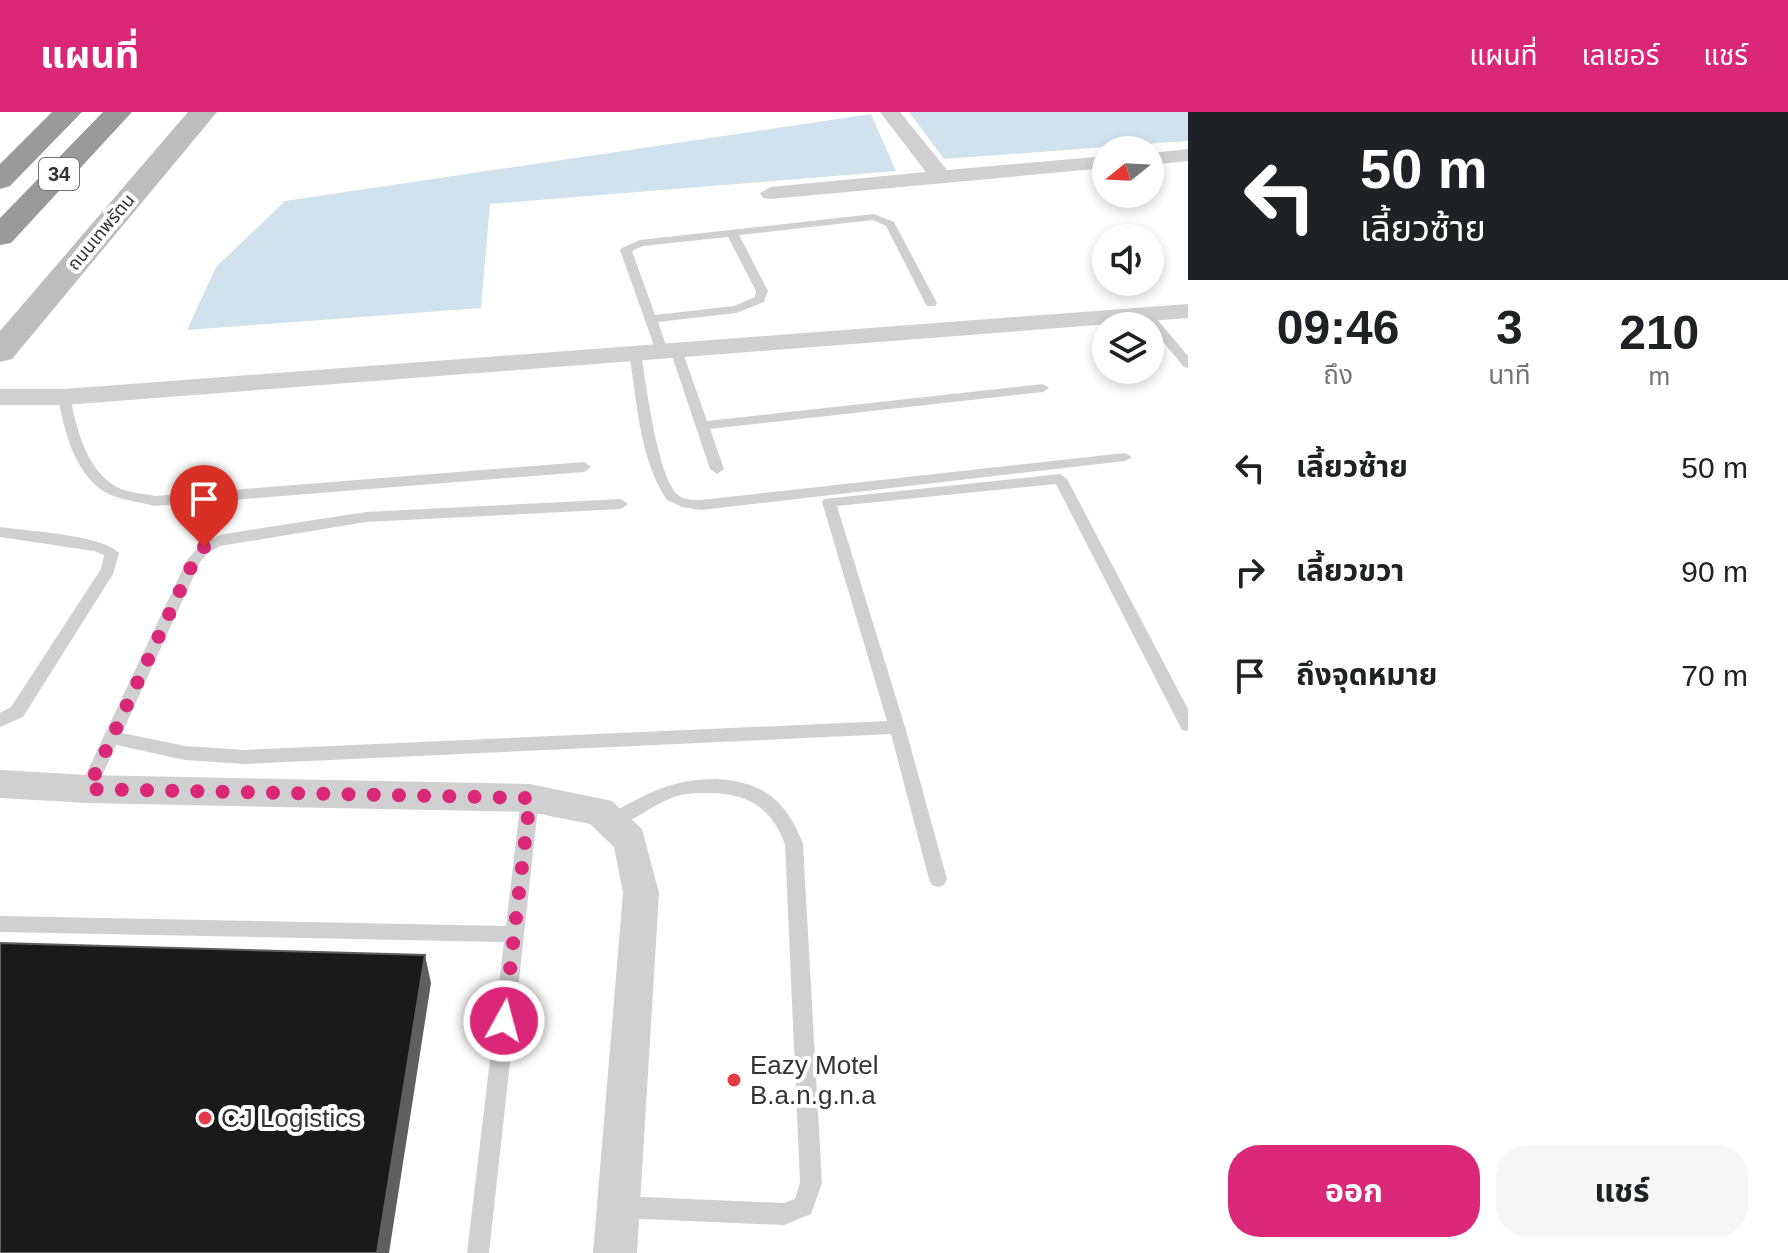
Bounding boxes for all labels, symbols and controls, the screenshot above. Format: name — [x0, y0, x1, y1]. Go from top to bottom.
text: แผนที่ — [40, 34, 139, 76]
text: แผนที่ — [1469, 40, 1538, 71]
text: เลเยอร์ — [1582, 40, 1659, 71]
text: แชร์ — [1703, 40, 1748, 71]
north arrow — [1092, 136, 1164, 208]
map controls — [1092, 136, 1164, 384]
text: 50 m — [1360, 137, 1488, 200]
icon: left — [1228, 144, 1332, 248]
road number: 34 — [39, 158, 79, 190]
street label: ถนนเทพรัตน — [63, 190, 139, 274]
text: เลี้ยวซ้าย — [1360, 208, 1486, 249]
button: sound — [1092, 224, 1164, 296]
text: 09:46 — [1277, 301, 1399, 354]
text: 3 — [1496, 301, 1523, 354]
text: 210 — [1619, 306, 1699, 359]
button: layers — [1092, 312, 1164, 384]
text: ถึง — [1323, 360, 1353, 390]
text: นาที — [1488, 360, 1531, 390]
text: m — [1648, 361, 1670, 391]
icon: left — [1228, 446, 1272, 490]
text: เลี้ยวซ้าย — [1296, 450, 1408, 483]
text: 50 m — [1681, 451, 1748, 484]
pin — [170, 465, 238, 547]
icon: arrive — [182, 477, 226, 521]
icon: right — [1228, 550, 1272, 594]
text: เลี้ยวขวา — [1296, 554, 1404, 587]
text: 90 m — [1681, 555, 1748, 588]
icon: arrive — [1228, 654, 1272, 698]
text: ถึงจุดหมาย — [1296, 658, 1437, 691]
text: 70 m — [1681, 659, 1748, 692]
position arrow — [462, 979, 546, 1063]
place label: Eazy Motel B.a.n.g.n.a — [750, 1050, 879, 1110]
marker: Eazy Motel B.a.n.g.n.a — [725, 1071, 743, 1089]
place label: CJ Logistics — [221, 1103, 361, 1133]
marker: CJ Logistics — [196, 1109, 214, 1127]
button: ออก — [1228, 1145, 1480, 1237]
button: แชร์ — [1496, 1145, 1748, 1237]

